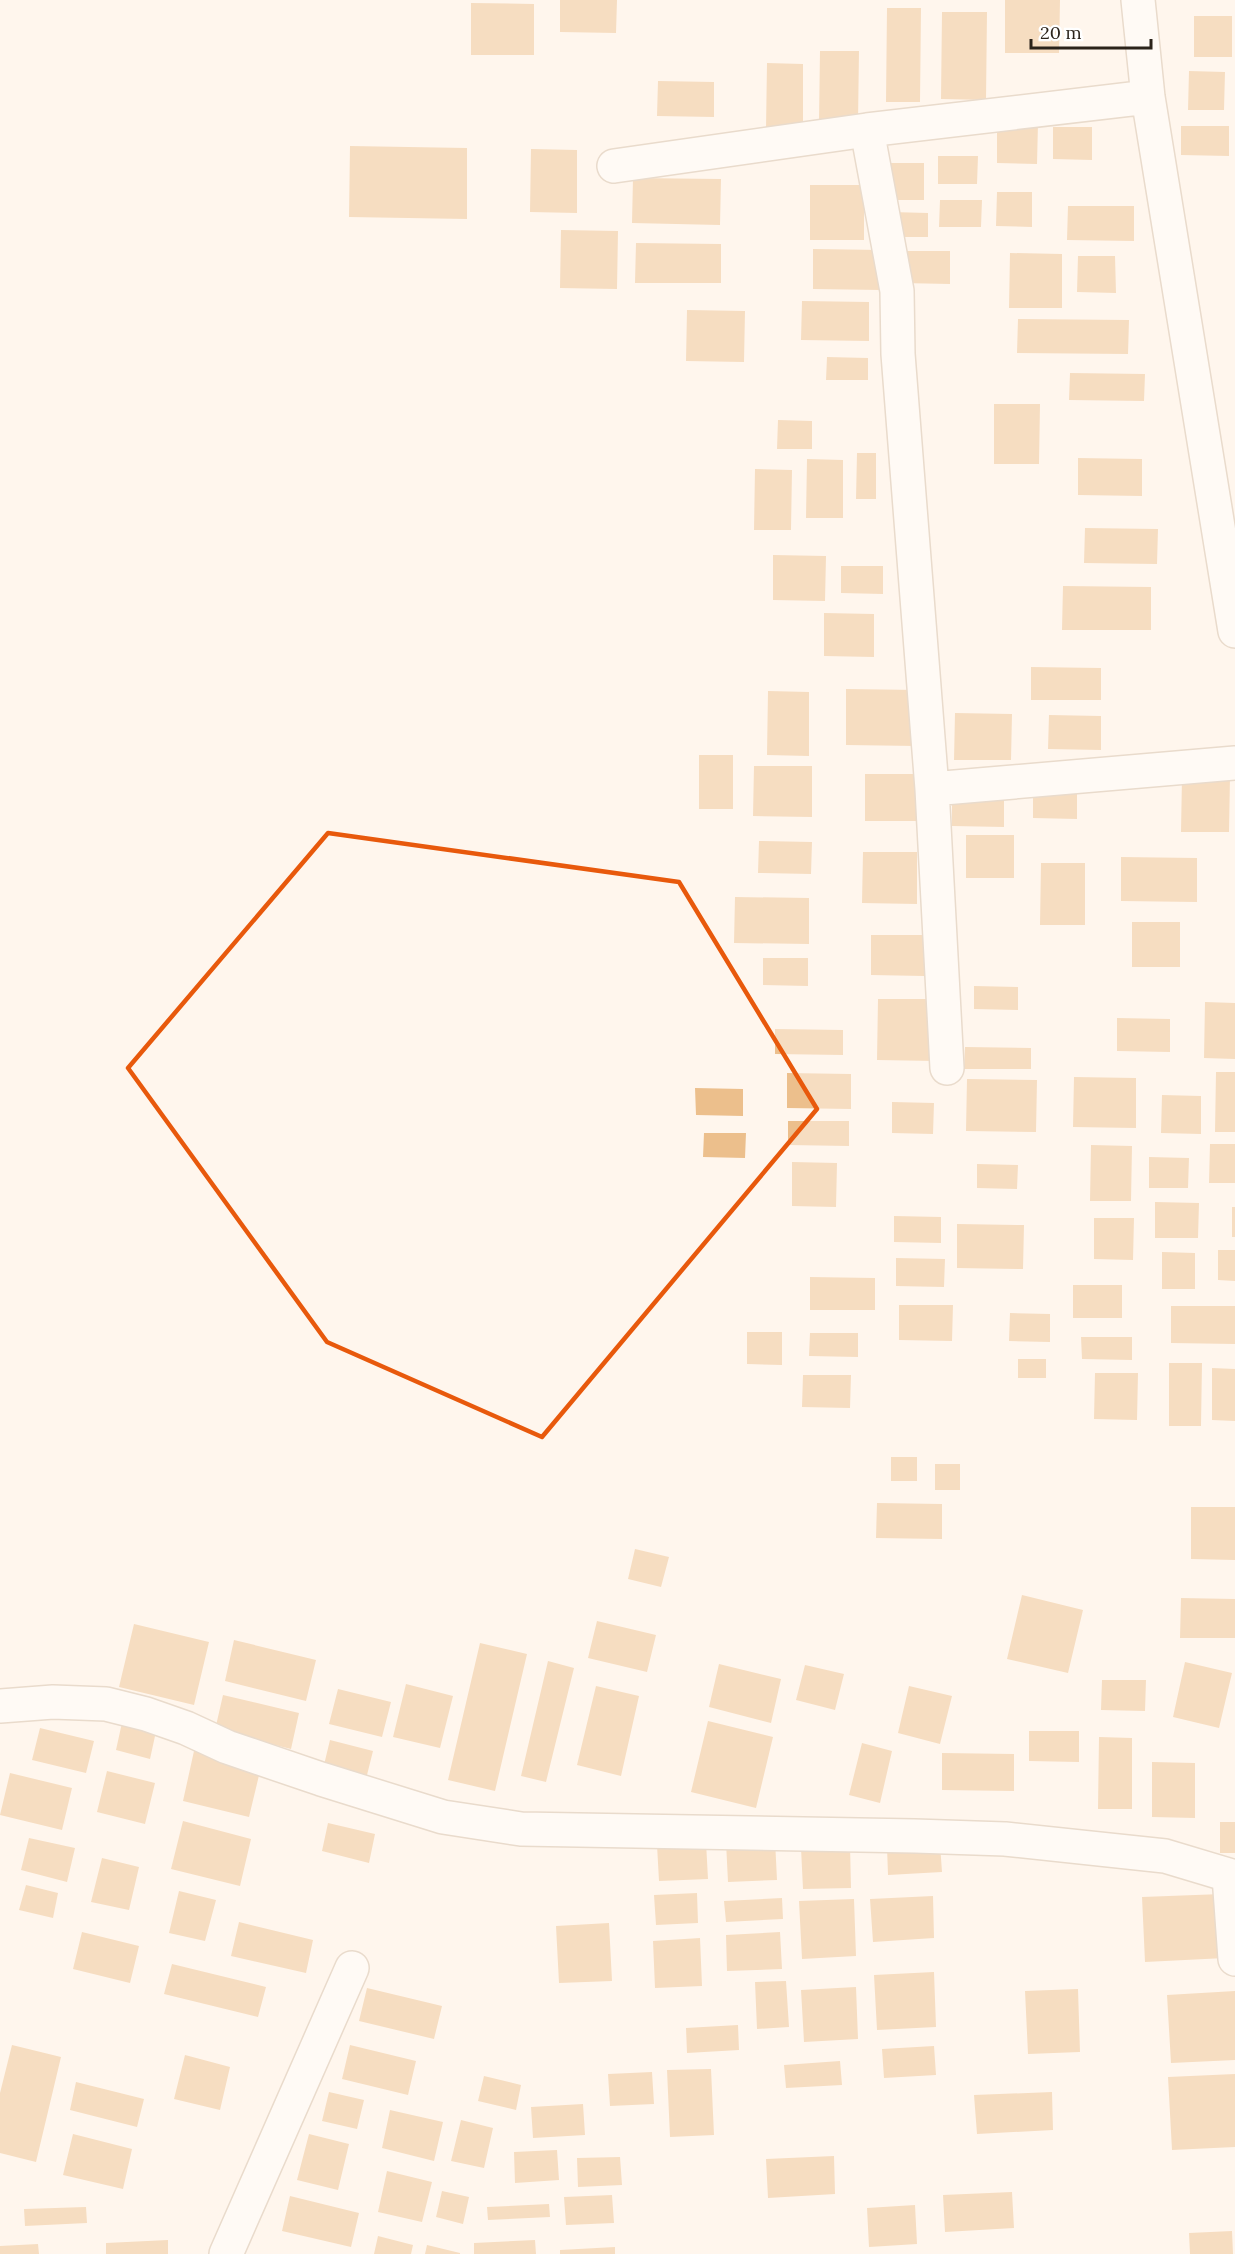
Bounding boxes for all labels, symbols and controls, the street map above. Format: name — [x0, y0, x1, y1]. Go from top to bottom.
scale bar — [1031, 12, 1151, 50]
text: 20 m — [1040, 21, 1082, 44]

